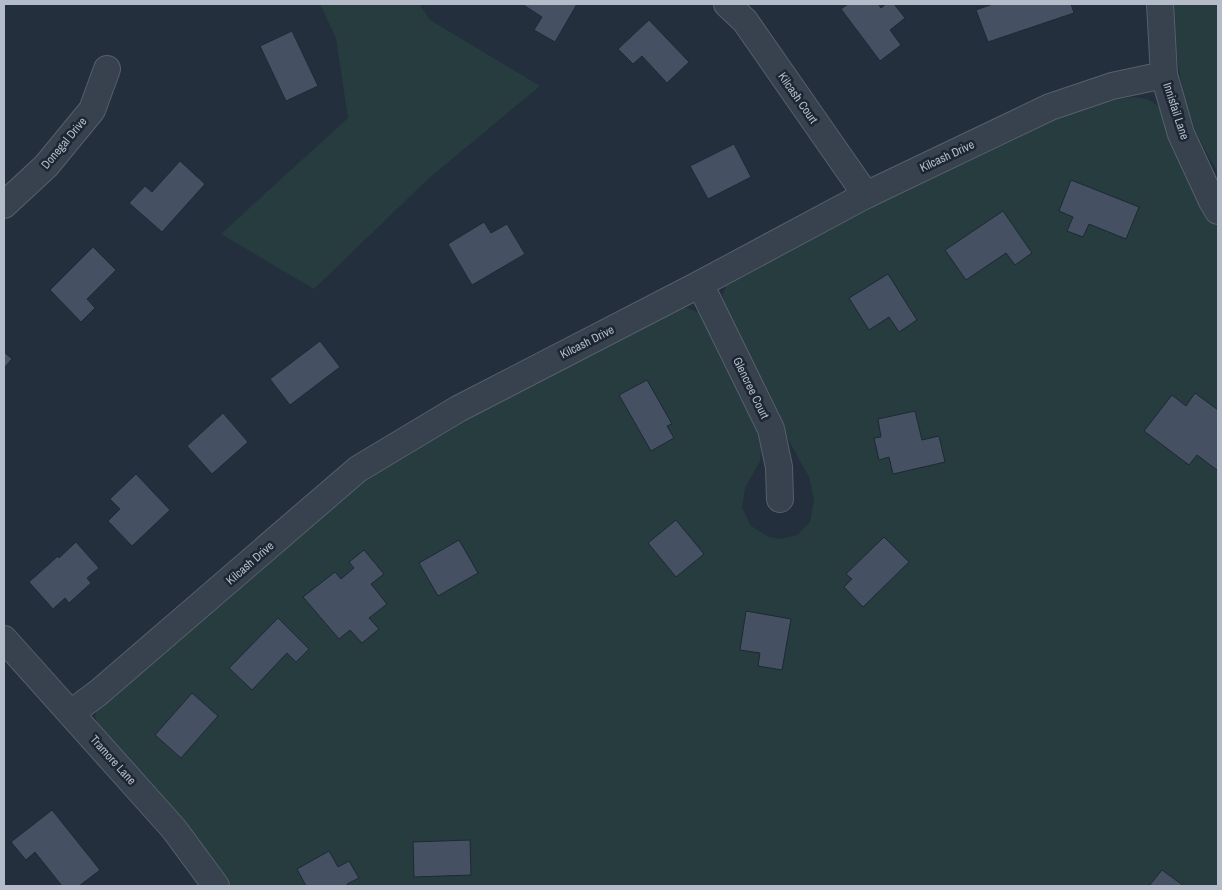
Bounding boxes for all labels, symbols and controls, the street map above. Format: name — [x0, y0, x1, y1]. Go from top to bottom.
street label: Kilcash Court — [775, 69, 822, 127]
street label: Innisfail Lane — [1159, 80, 1193, 142]
street label: Donegal Drive — [38, 114, 90, 172]
street label: Kilcash Drive — [917, 136, 977, 176]
street label: Kilcash Drive — [557, 322, 617, 362]
street label: Glencree Court — [729, 355, 773, 422]
street label: Kilcash Drive — [223, 538, 277, 588]
street label: Tramore Lane — [86, 732, 140, 788]

